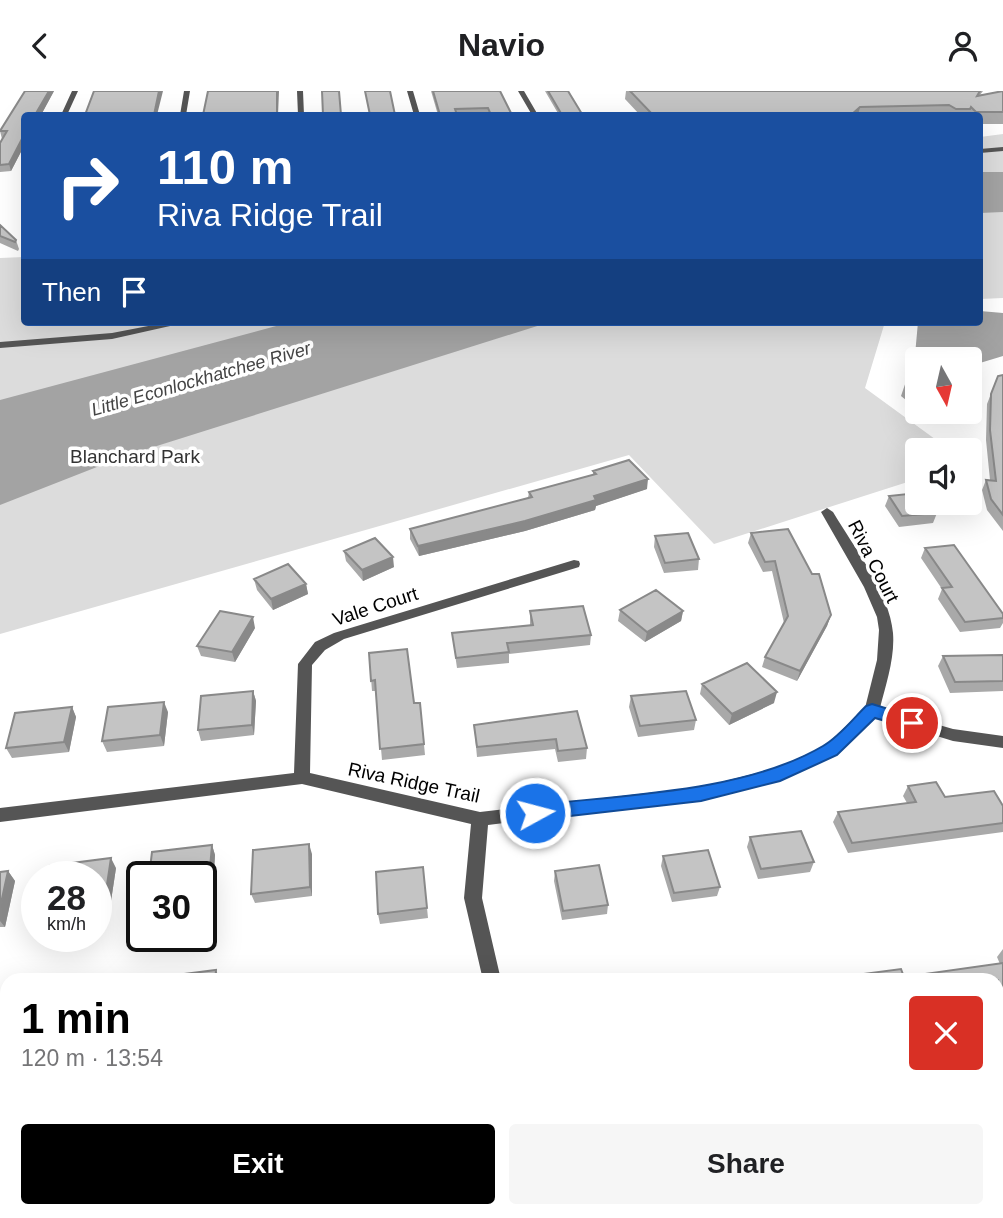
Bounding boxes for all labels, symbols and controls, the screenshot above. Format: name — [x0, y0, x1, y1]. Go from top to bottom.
icon: back — [21, 27, 59, 65]
text: Navio — [458, 27, 545, 63]
icon: person — [944, 27, 982, 65]
icon: right — [42, 140, 133, 231]
text: 110 m — [157, 140, 293, 194]
text: Riva Ridge Trail — [157, 197, 383, 233]
icon: arrive — [115, 273, 153, 311]
text: Then — [42, 277, 101, 307]
water label: Little Econlockhatchee River — [89, 338, 314, 420]
north arrow — [905, 347, 982, 423]
map controls — [905, 347, 982, 515]
button: sound — [905, 438, 982, 515]
park label: Blanchard Park — [70, 446, 200, 467]
street label: Riva Court — [844, 516, 904, 607]
street label: Vale Court — [330, 583, 421, 630]
pin — [882, 693, 942, 753]
icon: arrive — [893, 704, 931, 742]
street label: Riva Ridge Trail — [346, 758, 482, 807]
position arrow — [498, 776, 572, 850]
speed limit sign: 30 — [126, 861, 217, 952]
text: 28 — [47, 878, 86, 917]
text: km/h — [47, 914, 86, 934]
text: 1 min — [21, 995, 131, 1042]
button: close — [909, 996, 983, 1070]
text: 120 m · 13:54 — [21, 1045, 163, 1071]
button: Exit — [21, 1124, 495, 1204]
button: Share — [509, 1124, 983, 1204]

